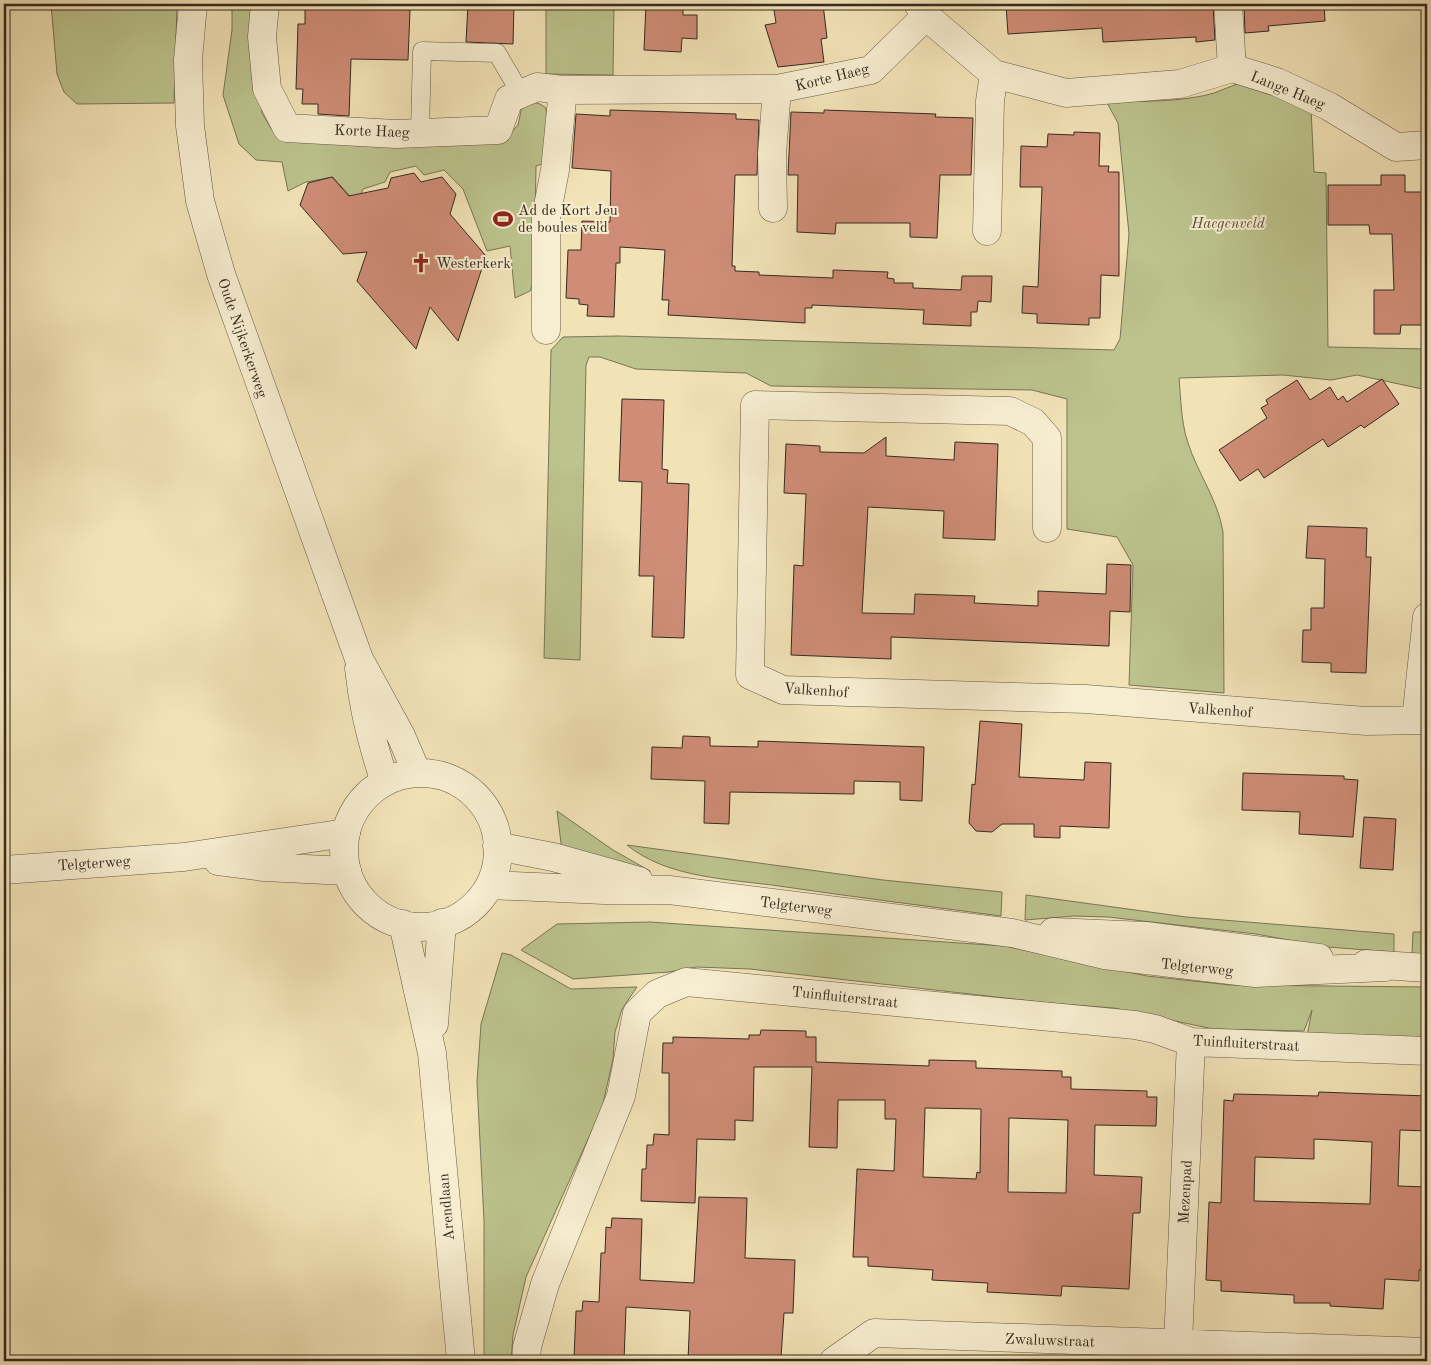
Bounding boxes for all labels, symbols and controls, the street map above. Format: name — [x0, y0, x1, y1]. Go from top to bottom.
street label: Korte Haeg — [794, 62, 871, 95]
street label: Lange Haeg — [1248, 70, 1327, 113]
street label: Korte Haeg — [334, 124, 410, 141]
place label: Ad de Kort Jeu de boules veld — [518, 204, 618, 236]
sports icon: Ad de Kort Jeu de boules veld — [492, 208, 514, 230]
park label: Haegenveld — [1190, 217, 1266, 232]
church icon: Westerkerk — [410, 252, 432, 274]
place label: Westerkerk — [436, 257, 511, 272]
street label: Oude Nijkerkerweg — [214, 277, 269, 400]
street label: Valkenhof — [783, 682, 850, 701]
street label: Valkenhof — [1187, 702, 1254, 721]
street label: Telgterweg — [57, 854, 131, 875]
street label: Telgterweg — [759, 896, 833, 919]
street label: Telgterweg — [1160, 957, 1234, 980]
street label: Tuinfluiterstraat — [791, 985, 899, 1012]
street label: Tuinfluiterstraat — [1192, 1034, 1300, 1055]
street label: Mezenpad — [1177, 1160, 1196, 1224]
street label: Arendlaan — [437, 1173, 458, 1241]
street label: Zwaluwstraat — [1005, 1332, 1095, 1351]

